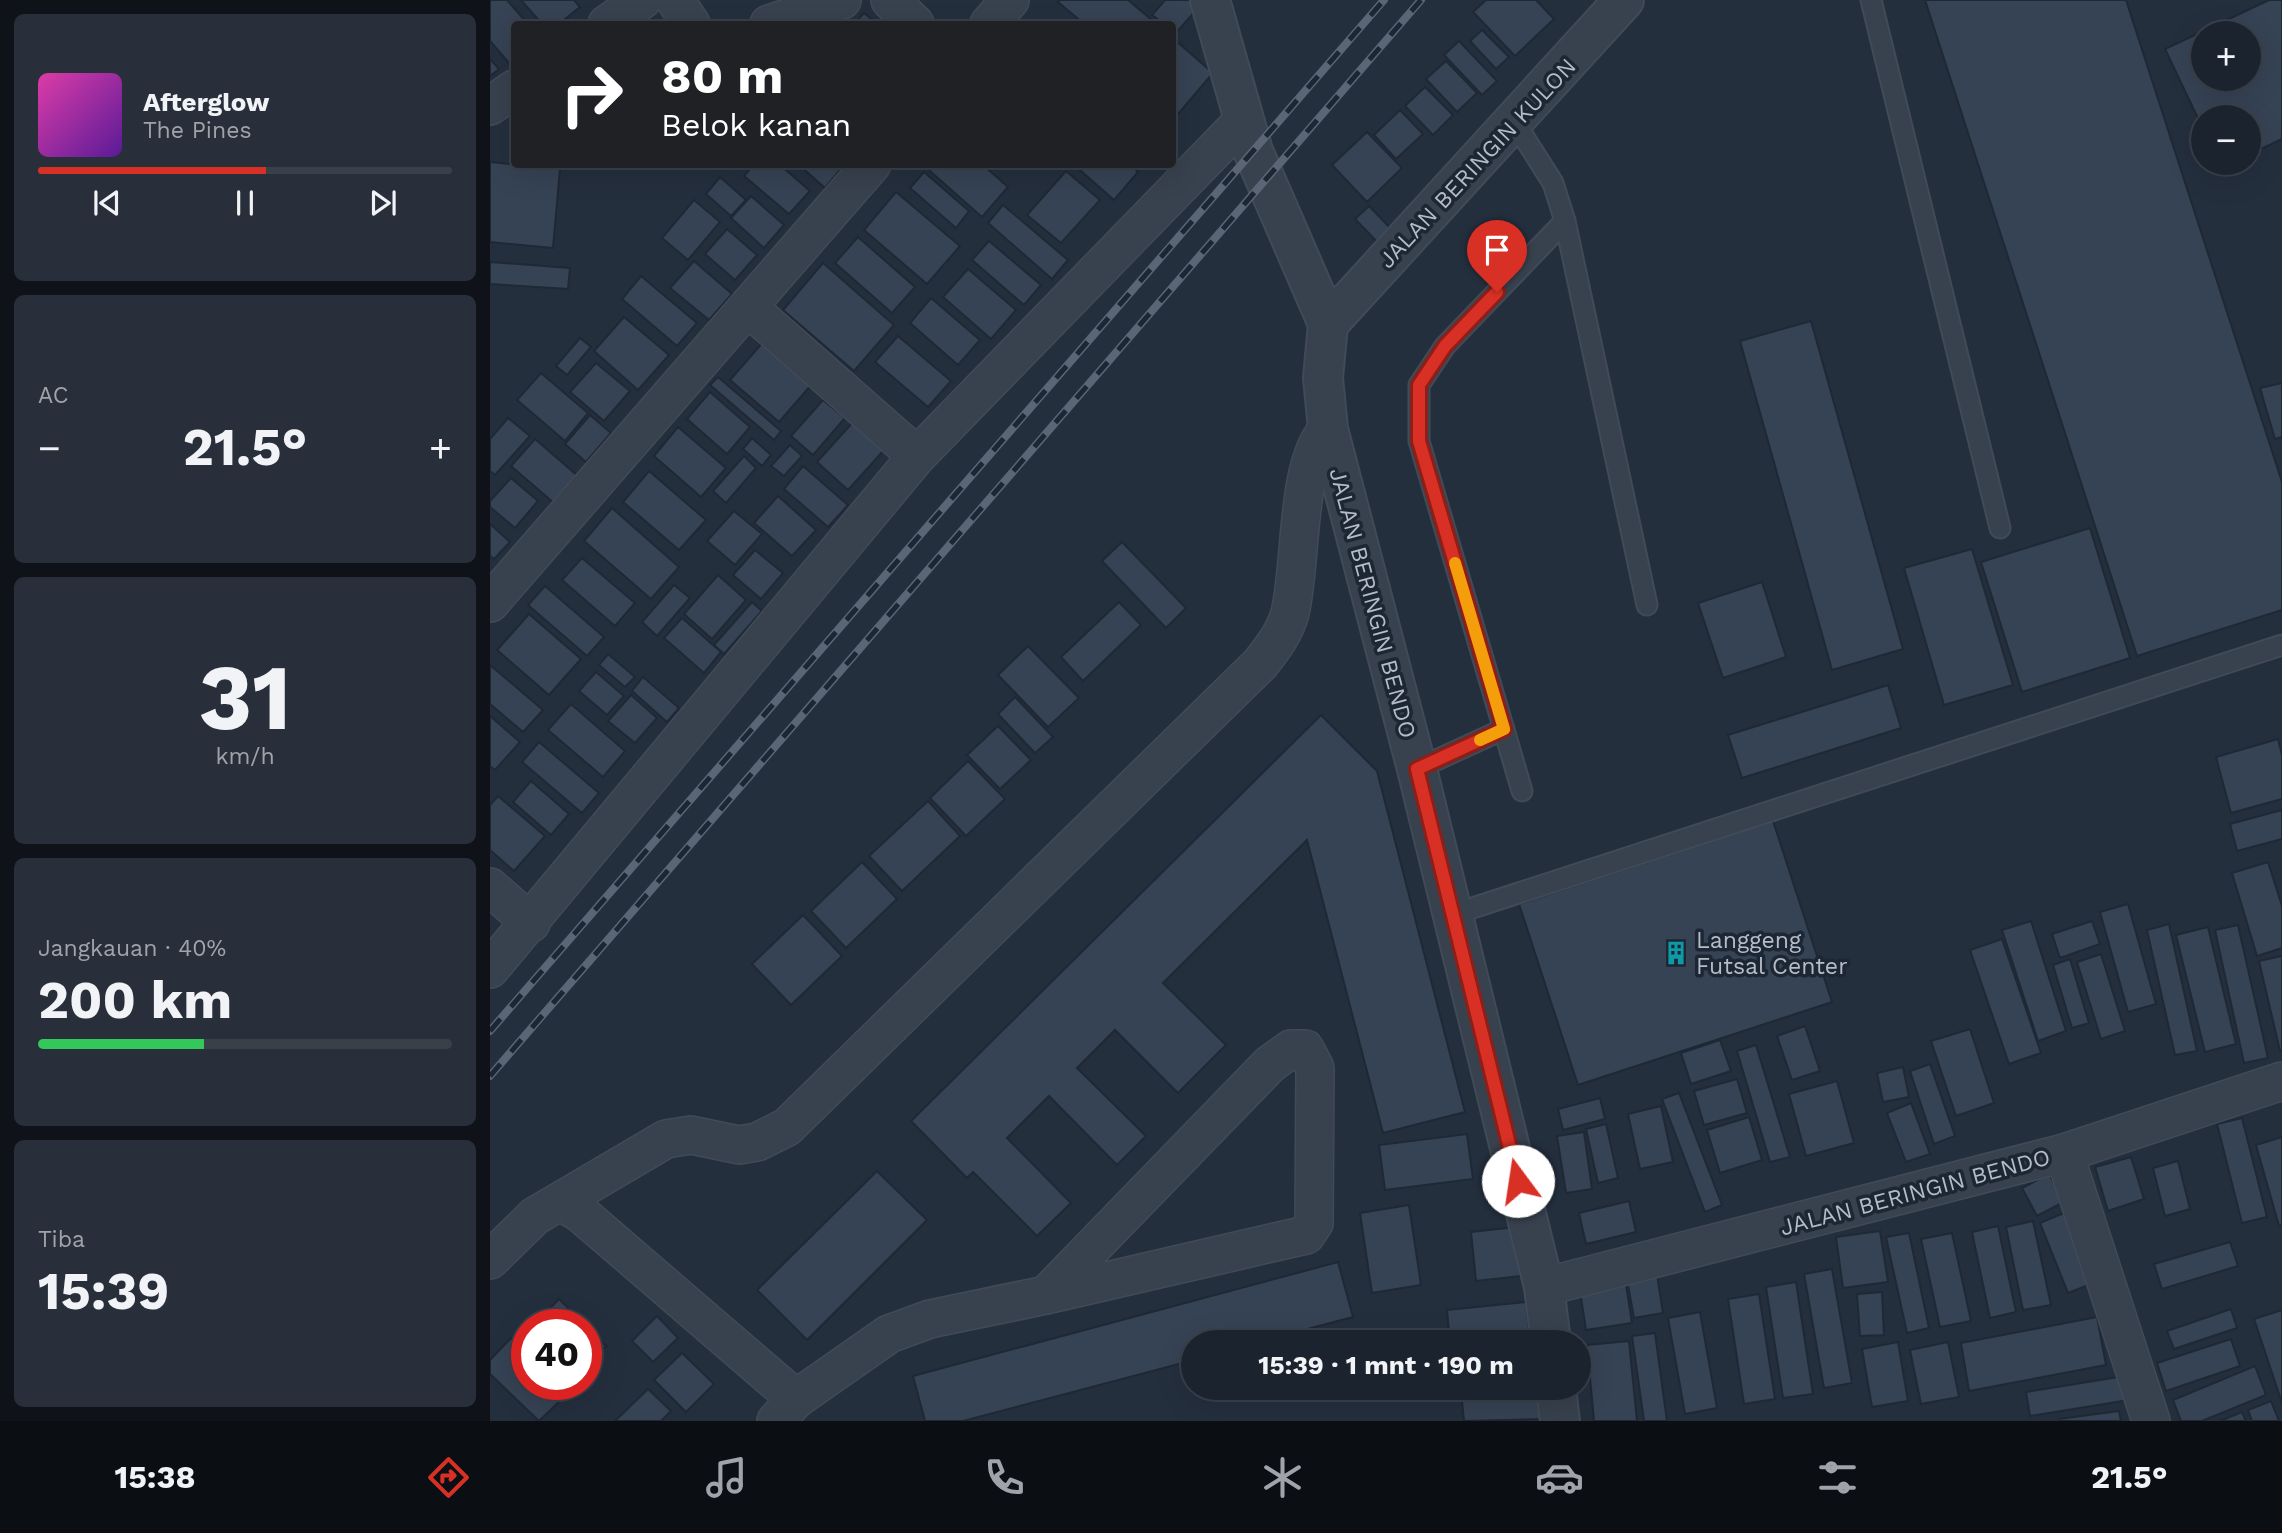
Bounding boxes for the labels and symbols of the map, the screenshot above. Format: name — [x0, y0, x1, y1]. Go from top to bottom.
street label: JALAN BERINGIN KULON — [1373, 53, 1582, 274]
pin — [1467, 220, 1527, 292]
street label: JALAN BERINGIN BENDO — [1323, 465, 1422, 741]
place label: Langgeng Futsal Center — [1696, 927, 1848, 980]
building icon: Langgeng Futsal Center — [1662, 939, 1690, 967]
street label: JALAN BERINGIN BENDO — [1777, 1143, 2053, 1242]
position arrow — [1481, 1144, 1555, 1218]
speed limit sign: 40 — [511, 1309, 602, 1400]

